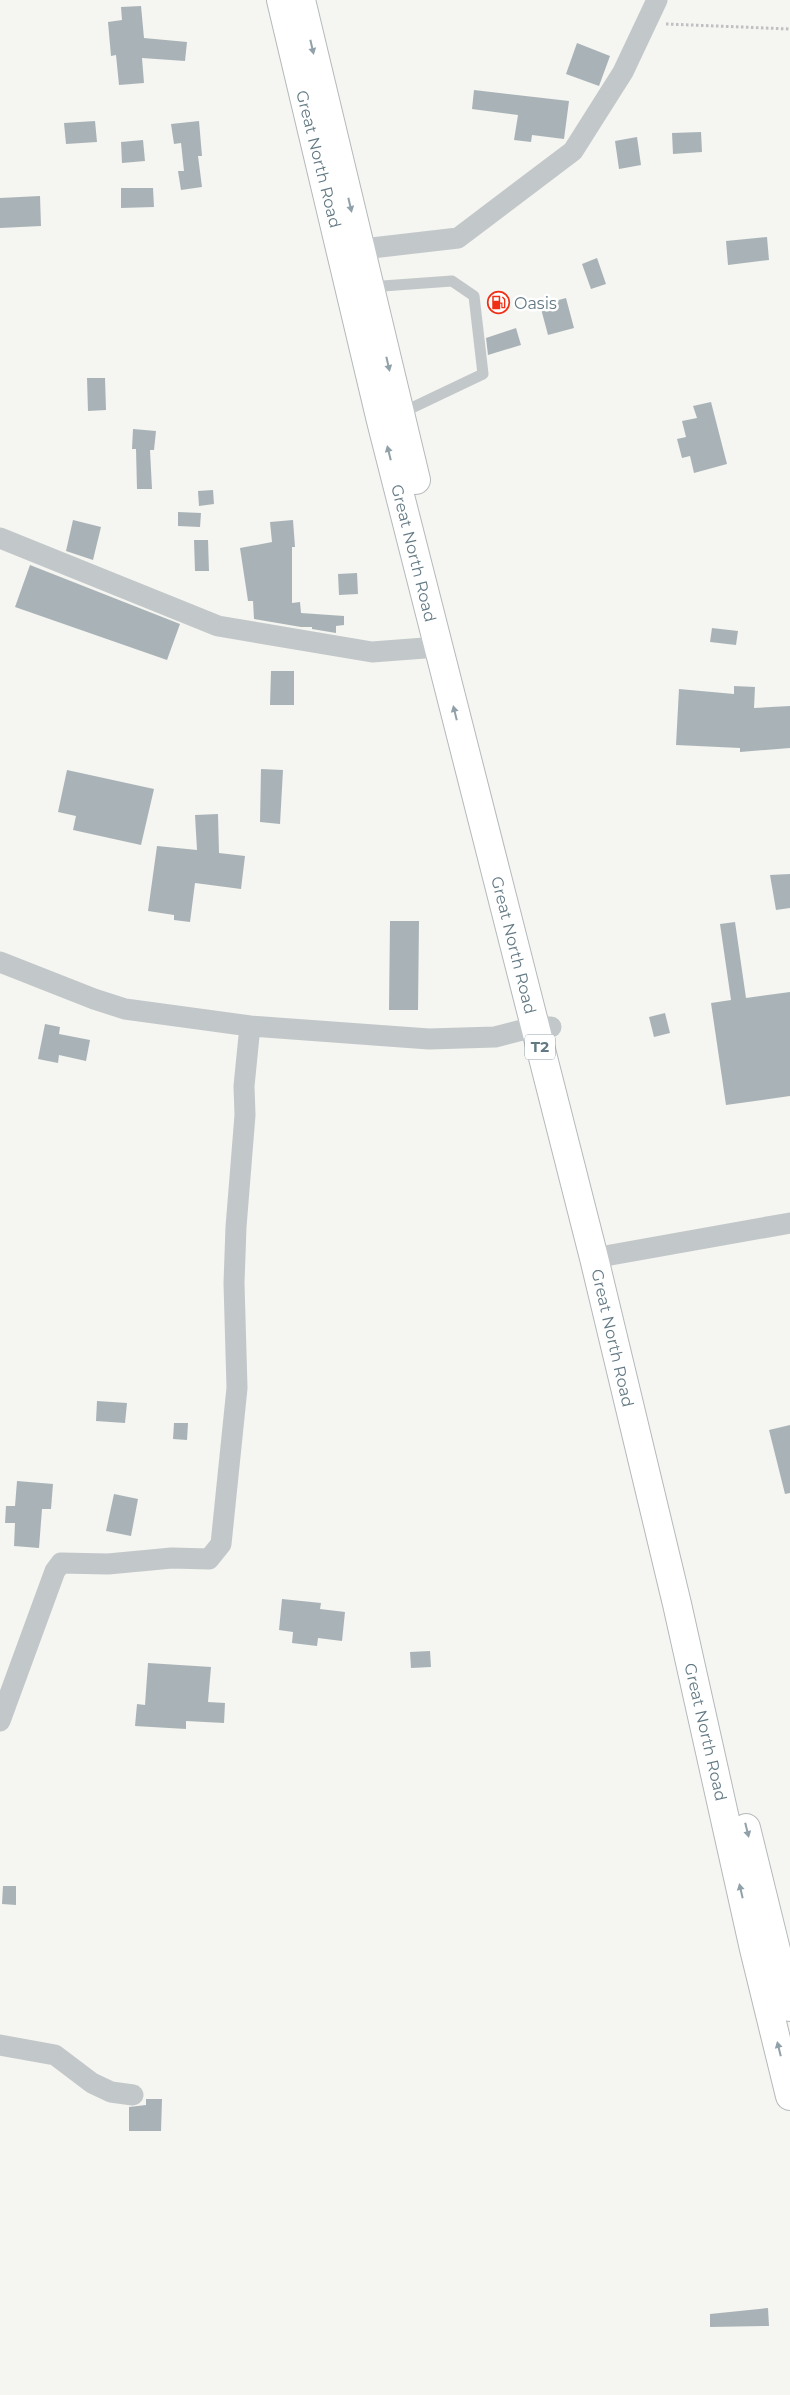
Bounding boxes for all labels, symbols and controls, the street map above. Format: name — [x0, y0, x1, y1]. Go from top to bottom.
one-way arrow — [308, 40, 316, 55]
street label: Great North Road — [292, 88, 345, 230]
one-way arrow — [346, 198, 354, 213]
fuel station icon: Oasis — [486, 291, 510, 315]
place label: Oasis — [514, 294, 557, 313]
one-way arrow — [384, 356, 392, 371]
one-way arrow — [385, 446, 393, 461]
street label: Great North Road — [387, 482, 440, 624]
one-way arrow — [451, 705, 459, 720]
street label: Great North Road — [487, 874, 540, 1016]
road number: T2 — [525, 1034, 555, 1060]
street label: Great North Road — [587, 1267, 638, 1409]
street label: Great North Road — [680, 1661, 731, 1803]
one-way arrow — [743, 1823, 751, 1838]
one-way arrow — [737, 1883, 745, 1898]
one-way arrow — [774, 2041, 782, 2056]

